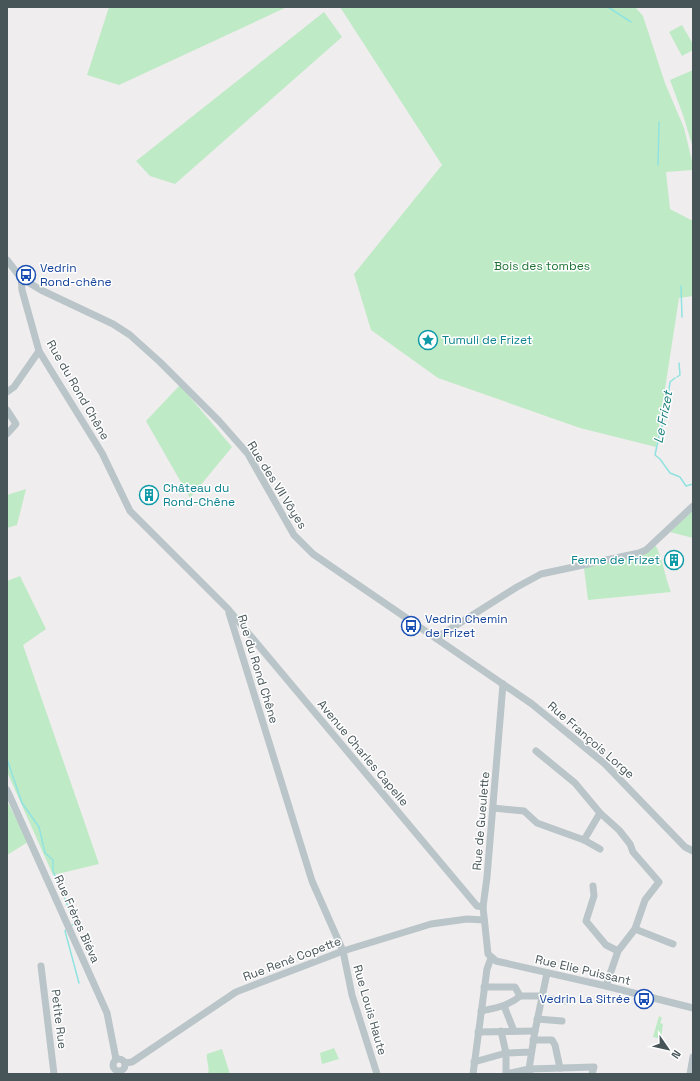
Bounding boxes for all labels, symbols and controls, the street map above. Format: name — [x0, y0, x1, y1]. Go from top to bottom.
park label: Bois des tombes — [494, 258, 590, 274]
place label: Vedrin Rond-chêne — [40, 260, 112, 290]
bus stop icon: Vedrin Rond-chêne — [15, 264, 37, 286]
place icon: Tumuli de Frizet — [417, 329, 439, 351]
place label: Tumuli de Frizet — [442, 332, 532, 348]
street label: Rue du Rond Chêne — [43, 337, 113, 443]
water label: Le Frizet — [650, 388, 677, 445]
street label: Rue des VII Vôyes — [244, 438, 310, 532]
place label: Château du Rond-Chêne — [163, 480, 235, 510]
building icon: Château du Rond-Chêne — [138, 484, 160, 506]
building icon: Ferme de Frizet — [663, 549, 685, 571]
place label: Ferme de Frizet — [571, 552, 660, 568]
place label: Vedrin Chemin de Frizet — [425, 611, 508, 641]
street label: Rue du Rond Chêne — [234, 613, 282, 725]
bus stop icon: Vedrin Chemin de Frizet — [400, 615, 422, 637]
street label: Avenue Charles Capelle — [314, 697, 412, 809]
street label: Rue François Lorge — [544, 698, 638, 782]
street label: Rue de Gueulette — [469, 771, 493, 871]
street label: Rue Frères Biéva — [50, 872, 104, 966]
street label: Rue René Copette — [241, 933, 343, 985]
street label: Rue Elie Puissant — [534, 951, 632, 989]
street label: Rue Louis Haute — [349, 963, 391, 1057]
street label: Petite Rue — [47, 988, 71, 1050]
bus stop icon: Vedrin La Sitrée — [633, 988, 655, 1010]
place label: Vedrin La Sitrée — [539, 991, 630, 1007]
north arrow — [648, 1029, 688, 1069]
text: N — [668, 1048, 684, 1062]

